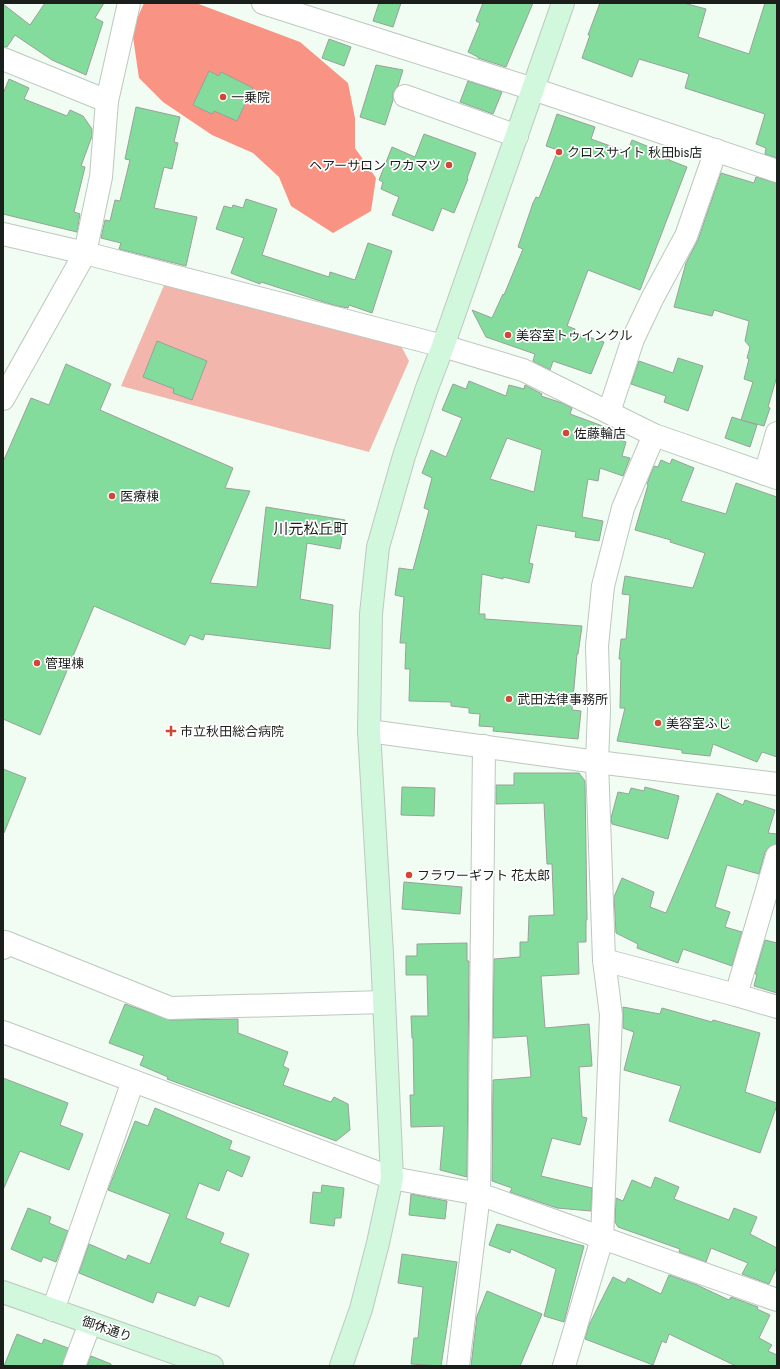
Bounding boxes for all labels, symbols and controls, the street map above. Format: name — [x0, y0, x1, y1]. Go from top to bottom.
place label: 一乗院 — [231, 90, 270, 105]
marker: 一乗院 — [218, 92, 228, 102]
place label: クロスサイト 秋田bis店 — [567, 145, 702, 160]
marker: クロスサイト 秋田bis店 — [554, 147, 564, 157]
place label: ヘアーサロン ワカマツ — [309, 158, 441, 173]
marker: ヘアーサロン ワカマツ — [444, 160, 454, 170]
place label: 美容室トゥインクル — [516, 328, 633, 343]
marker: 美容室トゥインクル — [503, 330, 513, 340]
place label: 佐藤輪店 — [574, 426, 626, 441]
marker: 佐藤輪店 — [561, 428, 571, 438]
place label: 医療棟 — [120, 489, 159, 504]
marker: 医療棟 — [107, 491, 117, 501]
district label: 川元松丘町 — [273, 520, 349, 538]
place label: 管理棟 — [45, 656, 84, 671]
marker: 管理棟 — [32, 658, 42, 668]
place label: 武田法律事務所 — [517, 692, 608, 707]
marker: 武田法律事務所 — [504, 694, 514, 704]
place label: 美容室ふじ — [666, 716, 731, 731]
marker: 美容室ふじ — [653, 718, 663, 728]
place label: 市立秋田総合病院 — [180, 724, 284, 739]
marker: 市立秋田総合病院 — [165, 725, 177, 737]
place label: フラワーギフト 花太郎 — [417, 868, 550, 883]
marker: フラワーギフト 花太郎 — [404, 870, 414, 880]
street label: 御休通り — [80, 1313, 134, 1345]

